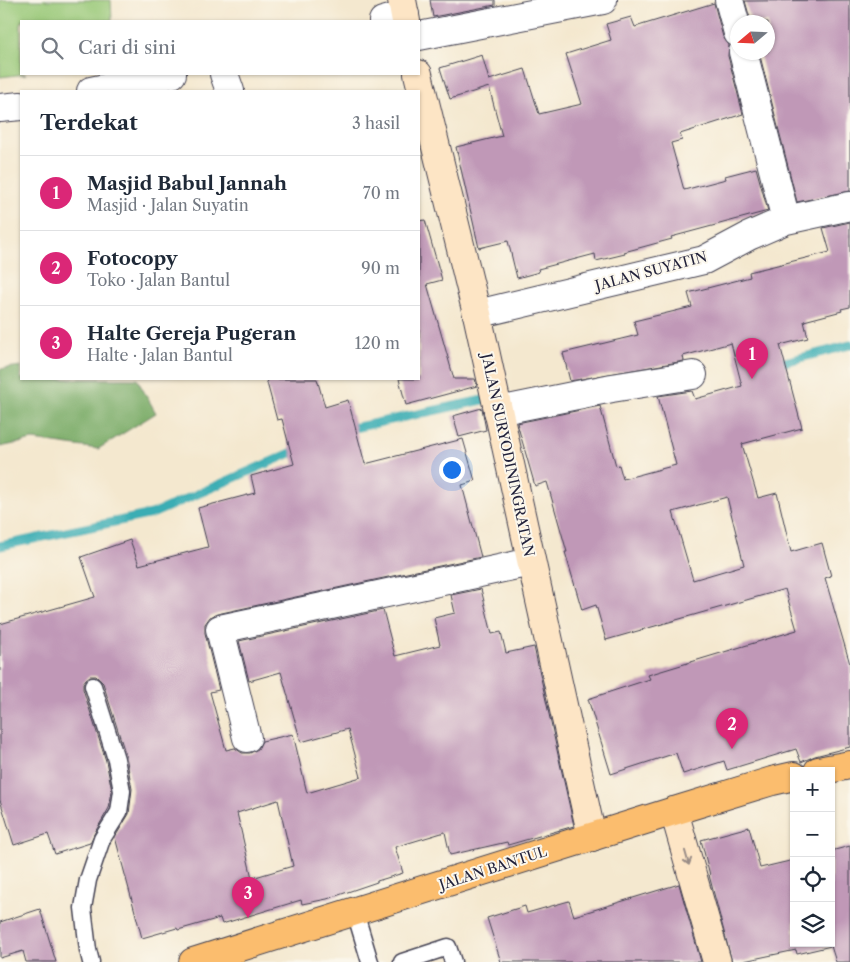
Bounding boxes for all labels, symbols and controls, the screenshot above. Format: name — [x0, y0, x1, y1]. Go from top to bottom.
north arrow — [730, 15, 775, 60]
search box — [20, 20, 420, 75]
icon: search — [38, 34, 66, 62]
text: Cari di sini — [78, 36, 176, 59]
text: Terdekat — [40, 110, 138, 135]
text: 3 hasil — [352, 113, 400, 133]
text: Masjid Babul Jannah — [87, 172, 287, 195]
text: 1 — [52, 183, 60, 203]
text: 70 m — [363, 183, 400, 203]
text: Masjid · Jalan Suyatin — [87, 195, 249, 215]
text: Fotocopy — [87, 247, 178, 270]
street label: JALAN SUYATIN — [591, 247, 709, 295]
text: 2 — [51, 258, 61, 278]
text: 90 m — [361, 258, 400, 278]
text: Toko · Jalan Bantul — [87, 270, 230, 290]
text: Halte Gereja Pugeran — [87, 322, 296, 345]
text: 3 — [51, 333, 61, 353]
text: 120 m — [355, 333, 400, 353]
pin: 1 — [736, 338, 768, 379]
text: Halte · Jalan Bantul — [87, 345, 233, 365]
street label: JALAN SURYODININGRATAN — [477, 350, 538, 558]
your location — [439, 457, 465, 483]
pin: 2 — [716, 708, 748, 749]
map controls — [790, 767, 835, 947]
button: + — [790, 767, 835, 812]
button: − — [790, 812, 835, 857]
street label: JALAN BANTUL — [435, 842, 549, 894]
one-way arrow — [683, 849, 693, 865]
button: locate — [790, 857, 835, 902]
pin: 3 — [232, 877, 264, 918]
button: layers — [790, 902, 835, 947]

